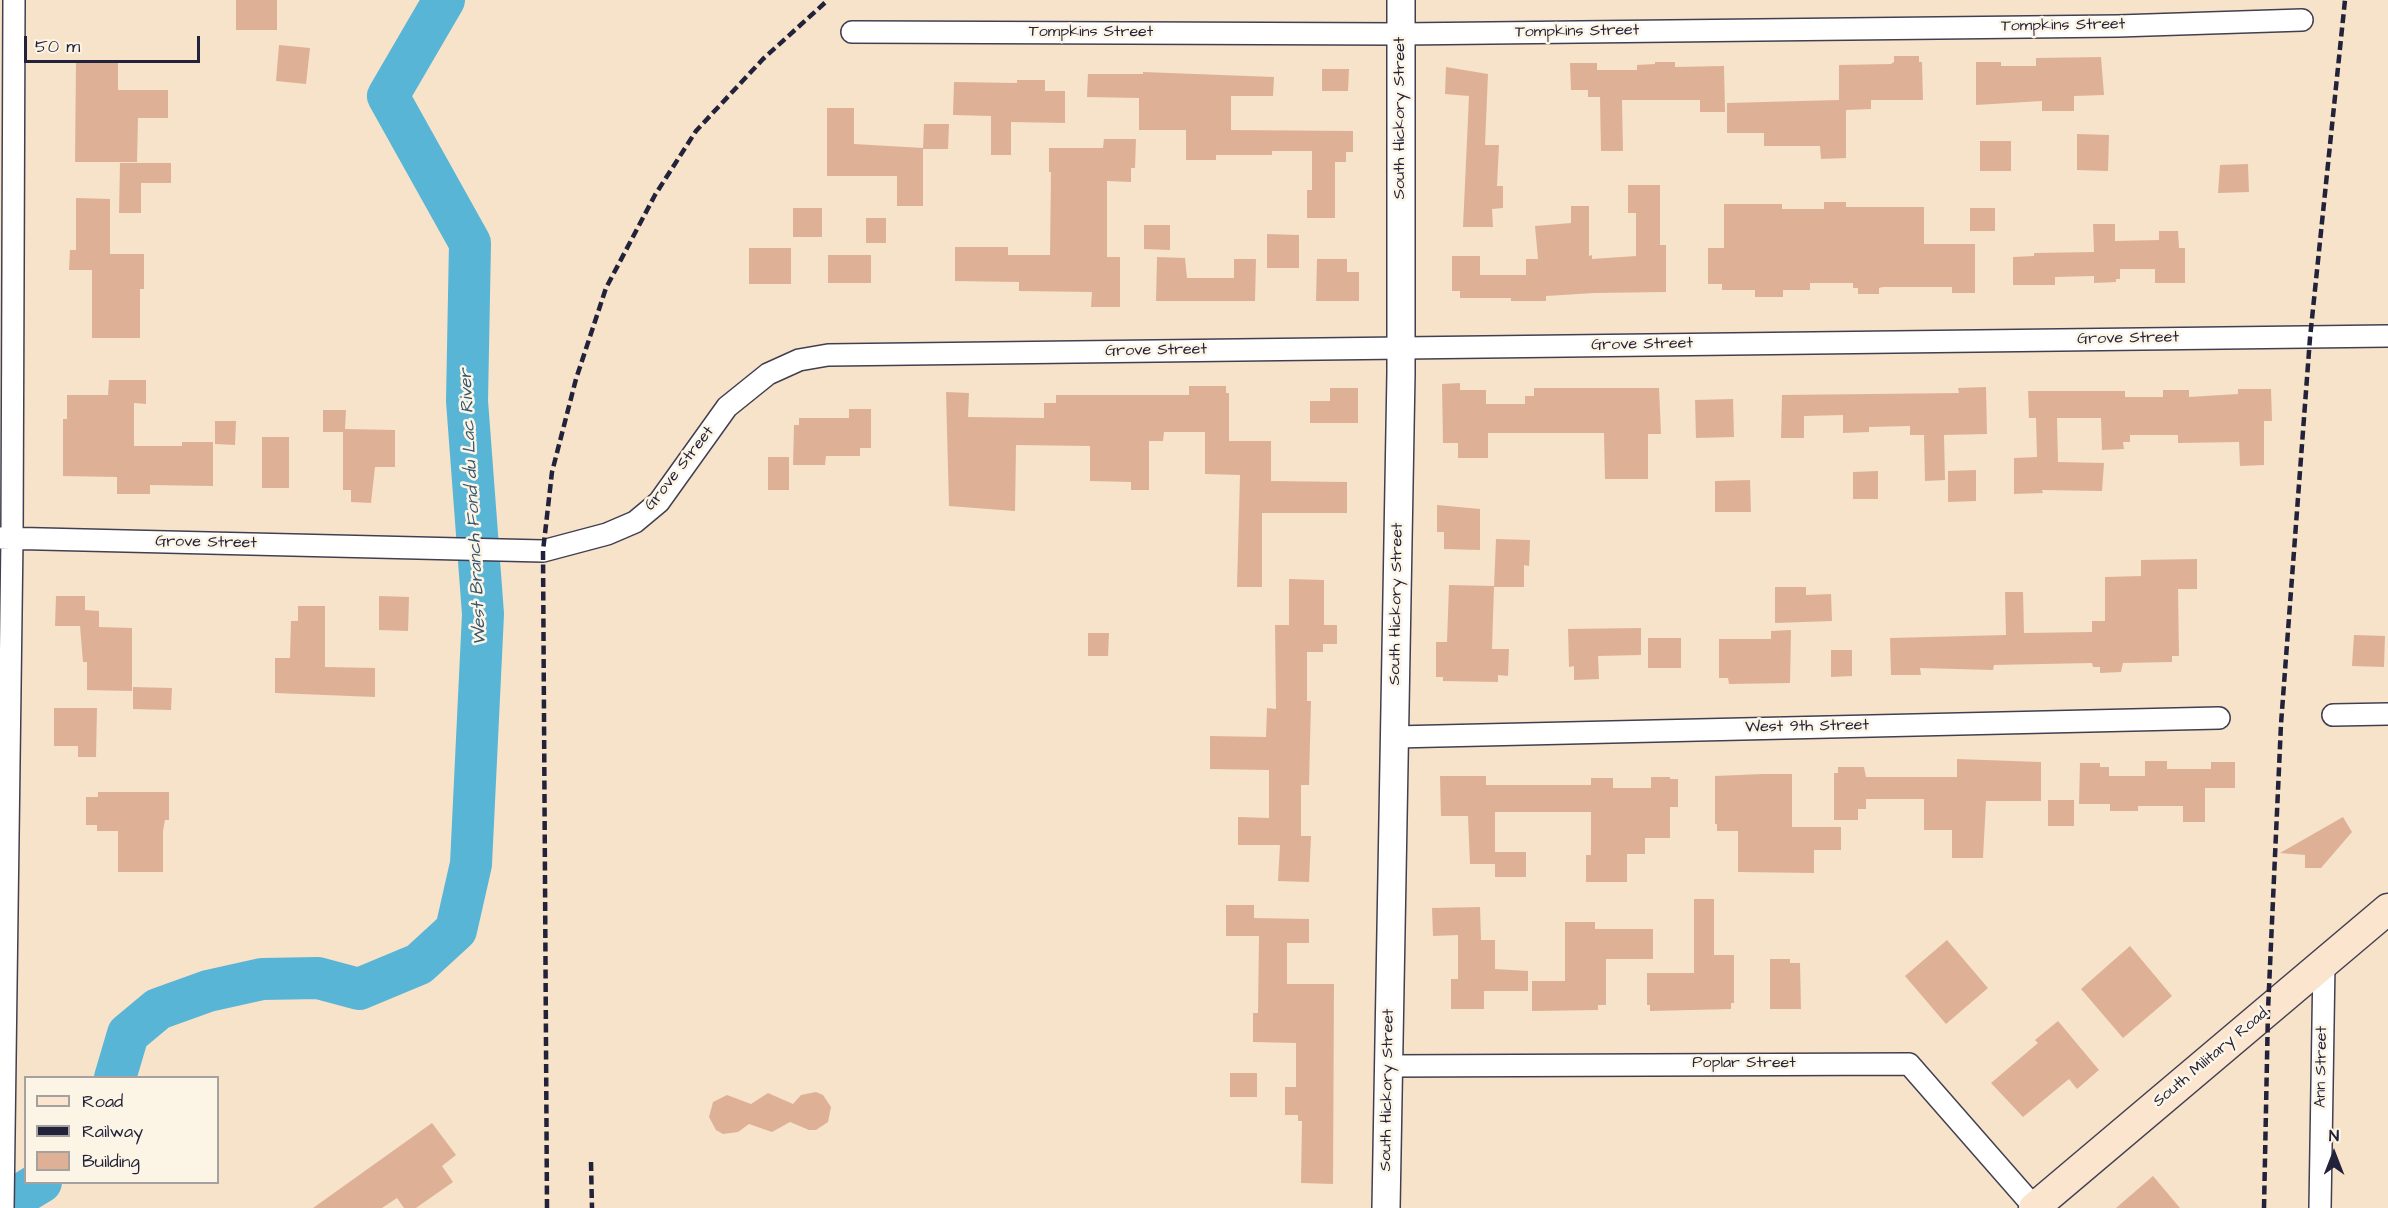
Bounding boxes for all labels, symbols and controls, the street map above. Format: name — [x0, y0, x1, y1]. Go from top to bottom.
street label: Tompkins Street — [2001, 15, 2125, 37]
street label: Tompkins Street — [1515, 21, 1639, 43]
street label: Tompkins Street — [1029, 23, 1153, 43]
scale bar — [27, 24, 202, 62]
text: 50 m — [35, 34, 80, 59]
street label: South Hickory Street — [1391, 37, 1411, 199]
street label: Grove Street — [2077, 329, 2179, 349]
street label: Grove Street — [1591, 335, 1693, 355]
street label: Grove Street — [1105, 341, 1207, 361]
water label: West Branch Fond du Lac River — [456, 368, 492, 646]
street label: Grove Street — [641, 423, 719, 515]
street label: South Hickory Street — [1386, 523, 1408, 685]
street label: Grove Street — [155, 533, 257, 553]
street label: West 9th Street — [1745, 716, 1869, 738]
street label: South Military Road — [2150, 1004, 2272, 1112]
street label: South Hickory Street — [1377, 1009, 1399, 1171]
street label: Ann Street — [2312, 1026, 2332, 1108]
street label: Poplar Street — [1692, 1054, 1796, 1074]
legend — [24, 1076, 219, 1184]
text: Road — [82, 1089, 123, 1114]
text: Railway — [82, 1119, 143, 1144]
north arrow — [2304, 1124, 2364, 1184]
text: N — [2329, 1125, 2339, 1147]
text: Building — [82, 1149, 140, 1174]

